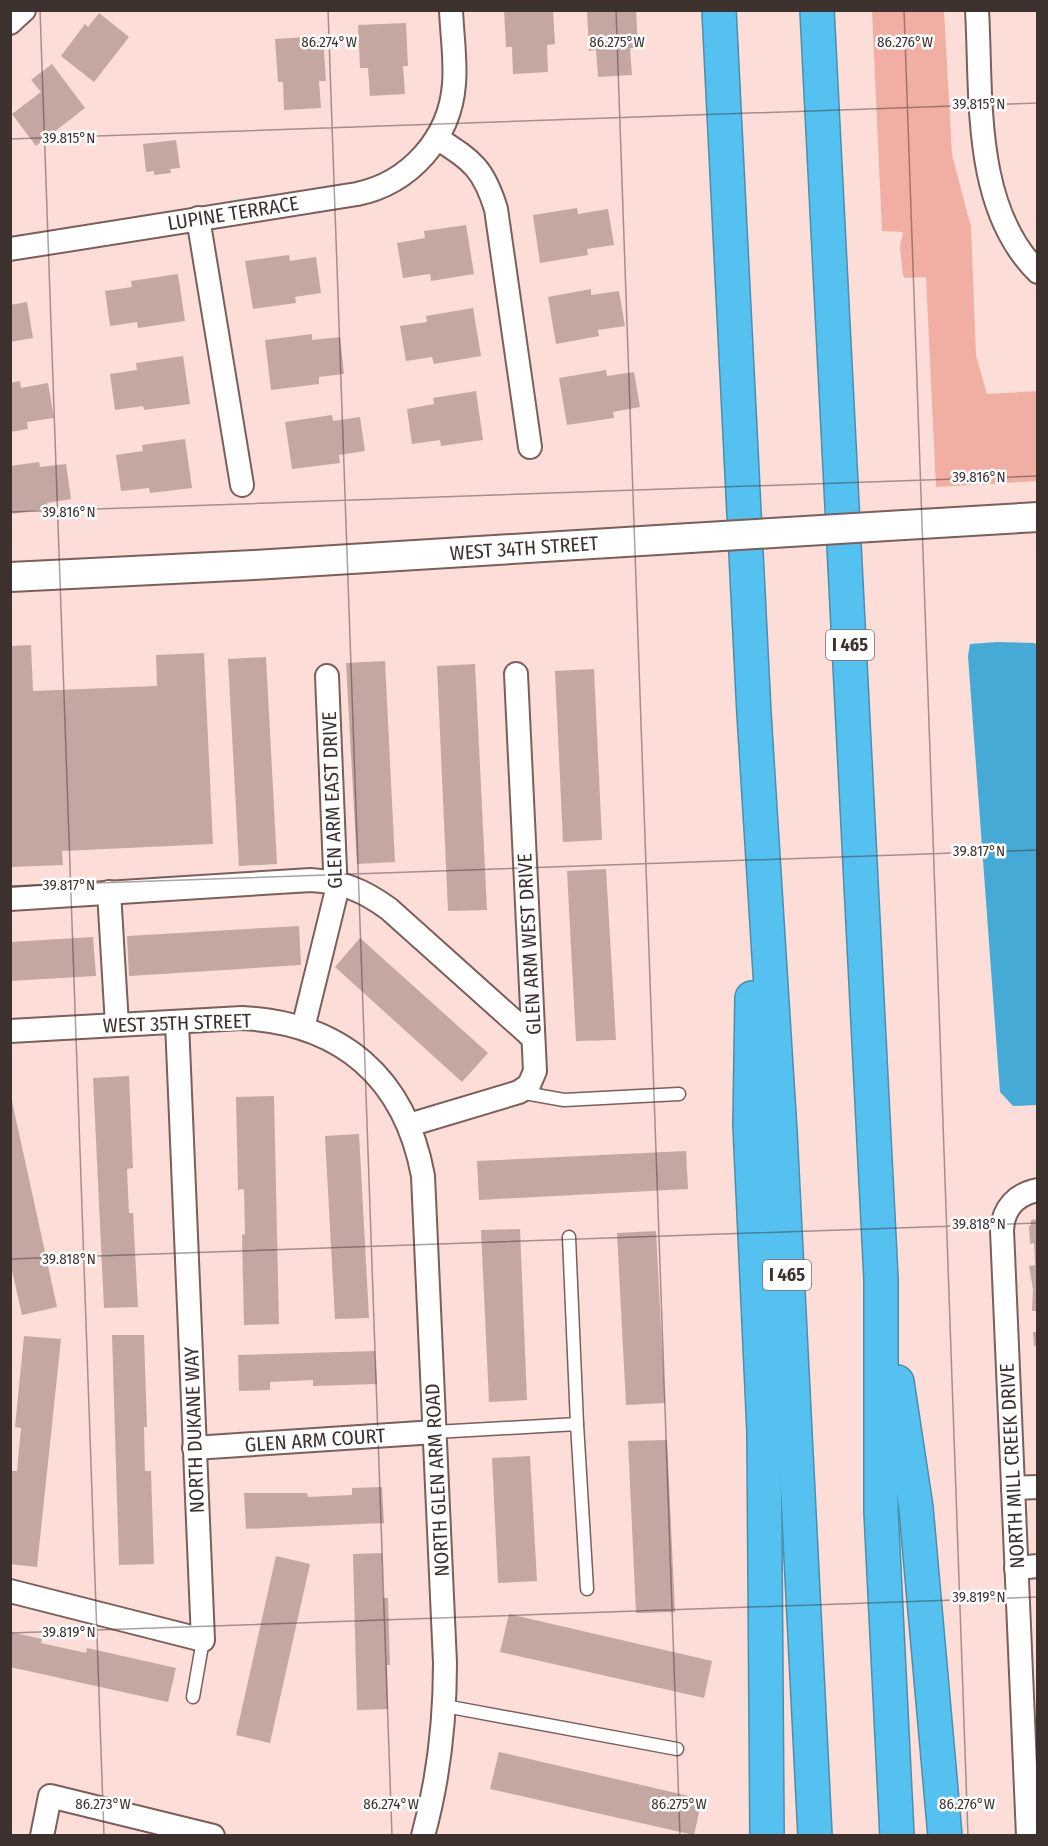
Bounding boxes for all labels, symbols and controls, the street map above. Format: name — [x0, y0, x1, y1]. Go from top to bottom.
text: 86.274°W — [301, 33, 357, 51]
text: 86.275°W — [589, 33, 645, 51]
text: 86.276°W — [877, 33, 933, 51]
text: 39.815°N — [953, 95, 1005, 113]
text: 39.815°N — [43, 129, 95, 147]
street label: LUPINE TERRACE — [166, 191, 300, 235]
text: 39.816°N — [952, 468, 1006, 486]
text: 39.816°N — [42, 503, 96, 521]
street label: WEST 34TH STREET — [449, 531, 600, 565]
road number: I 465 — [826, 630, 874, 660]
street label: GLEN ARM EAST DRIVE — [317, 711, 347, 889]
text: 39.817°N — [953, 842, 1005, 860]
street label: GLEN ARM WEST DRIVE — [512, 853, 546, 1035]
text: 39.817°N — [43, 876, 95, 894]
street label: WEST 35TH STREET — [102, 1008, 252, 1038]
text: 39.818°N — [952, 1215, 1006, 1233]
text: 39.818°N — [42, 1250, 96, 1268]
road number: I 465 — [763, 1260, 811, 1290]
street label: NORTH DUKANE WAY — [179, 1346, 209, 1514]
street label: NORTH MILL CREEK DRIVE — [995, 1363, 1029, 1569]
street label: NORTH GLEN ARM ROAD — [420, 1383, 454, 1577]
street label: GLEN ARM COURT — [244, 1423, 387, 1457]
text: 39.819°N — [952, 1588, 1006, 1606]
text: 39.819°N — [42, 1623, 96, 1641]
text: 86.273°W — [75, 1795, 131, 1813]
text: 86.274°W — [363, 1795, 419, 1813]
text: 86.275°W — [651, 1795, 707, 1813]
text: 86.276°W — [939, 1795, 995, 1813]

